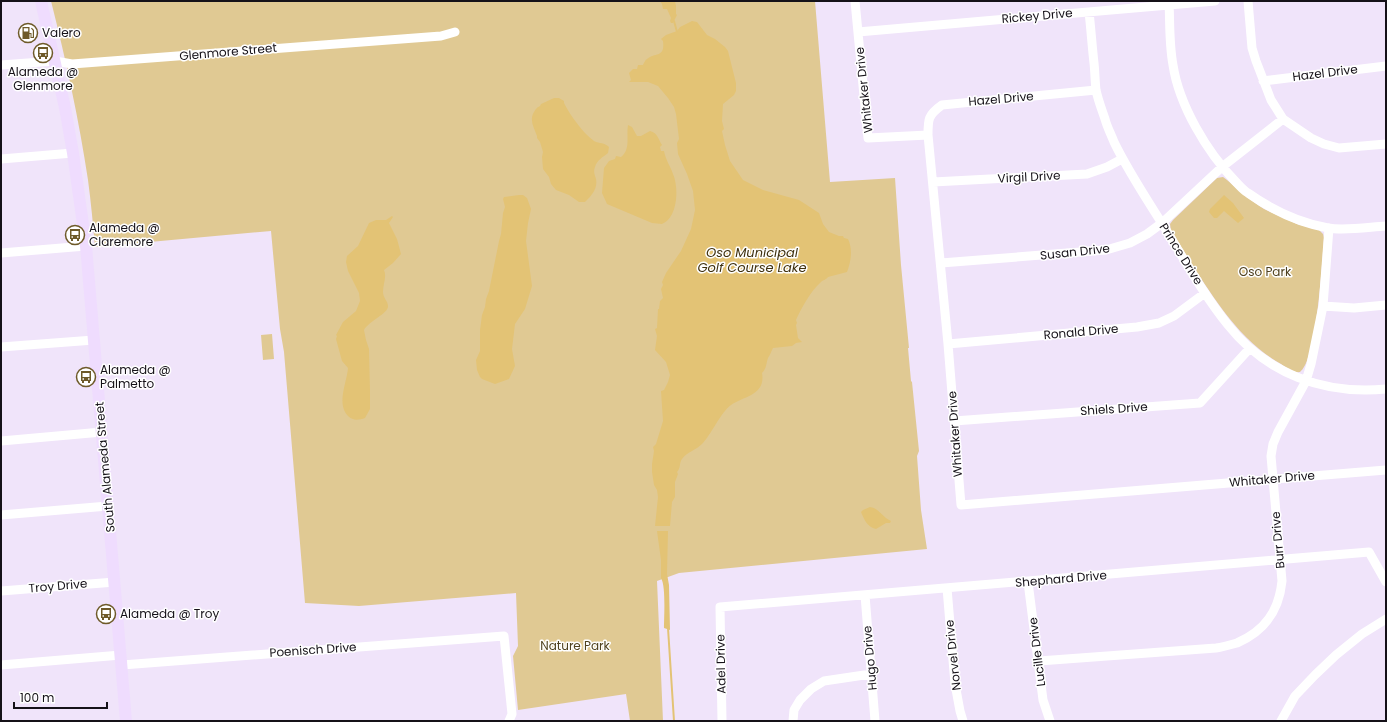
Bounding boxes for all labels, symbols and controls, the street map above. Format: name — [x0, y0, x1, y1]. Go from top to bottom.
street label: Rickey Drive — [1001, 4, 1073, 27]
fuel station icon: Valero — [17, 22, 39, 44]
place label: Valero — [42, 24, 81, 41]
street label: Glenmore Street — [179, 39, 277, 64]
bus stop icon: Alameda @ Glenmore — [32, 42, 54, 64]
street label: Whitaker Drive — [851, 46, 876, 134]
street label: Hazel Drive — [1291, 60, 1359, 85]
place label: Alameda @ Glenmore — [8, 63, 78, 94]
street label: Hazel Drive — [968, 87, 1034, 110]
street label: Virgil Drive — [997, 166, 1061, 187]
place label: Alameda @ Claremore — [89, 219, 160, 250]
street label: Prince Drive — [1156, 220, 1207, 288]
bus stop icon: Alameda @ Claremore — [64, 224, 86, 246]
street label: Susan Drive — [1039, 239, 1111, 264]
water label: Oso Municipal Golf Course Lake — [697, 243, 807, 277]
park label: Oso Park — [1239, 263, 1292, 280]
street label: Ronald Drive — [1043, 320, 1119, 343]
place label: Alameda @ Palmetto — [100, 361, 171, 392]
bus stop icon: Alameda @ Palmetto — [75, 366, 97, 388]
street label: Whitaker Drive — [943, 390, 966, 478]
street label: Shiels Drive — [1080, 398, 1148, 419]
street label: South Alameda Street — [90, 401, 119, 533]
street label: Whitaker Drive — [1228, 466, 1316, 491]
street label: Burr Drive — [1267, 511, 1288, 569]
street label: Shephard Drive — [1014, 566, 1107, 591]
street label: Troy Drive — [28, 574, 88, 597]
bus stop icon: Alameda @ Troy — [95, 603, 117, 625]
place label: Alameda @ Troy — [120, 605, 219, 622]
street label: Lucille Drive — [1024, 616, 1049, 688]
street label: Norvel Drive — [940, 619, 965, 691]
street label: Hugo Drive — [858, 625, 881, 691]
street label: Adel Drive — [711, 634, 730, 694]
park label: Nature Park — [540, 637, 611, 654]
street label: Poenisch Drive — [269, 638, 357, 661]
scale bar — [14, 684, 107, 710]
text: 100 m — [20, 689, 54, 706]

